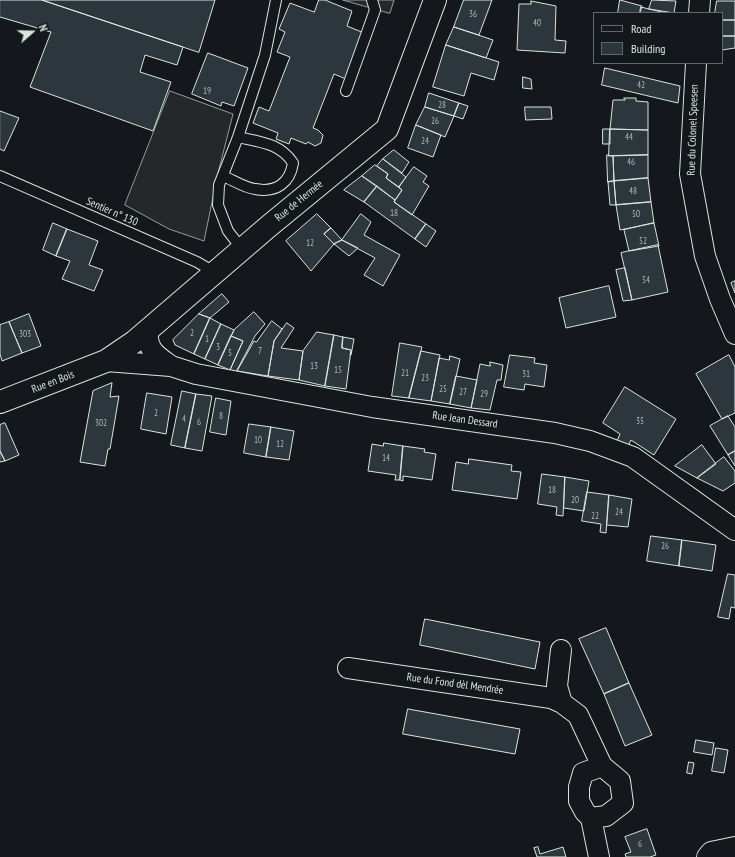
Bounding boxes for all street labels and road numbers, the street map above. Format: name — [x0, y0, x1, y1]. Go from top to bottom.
street label: Rue du Colonel Speesen — [685, 84, 701, 176]
street label: Rue de Hermée — [272, 178, 326, 224]
street label: Sentier n° 130 — [84, 195, 140, 229]
street label: Rue en Bois — [30, 368, 76, 396]
street label: Rue Jean Dessard — [432, 409, 498, 431]
street label: Rue du Fond dèl Mendrée — [406, 671, 504, 697]

